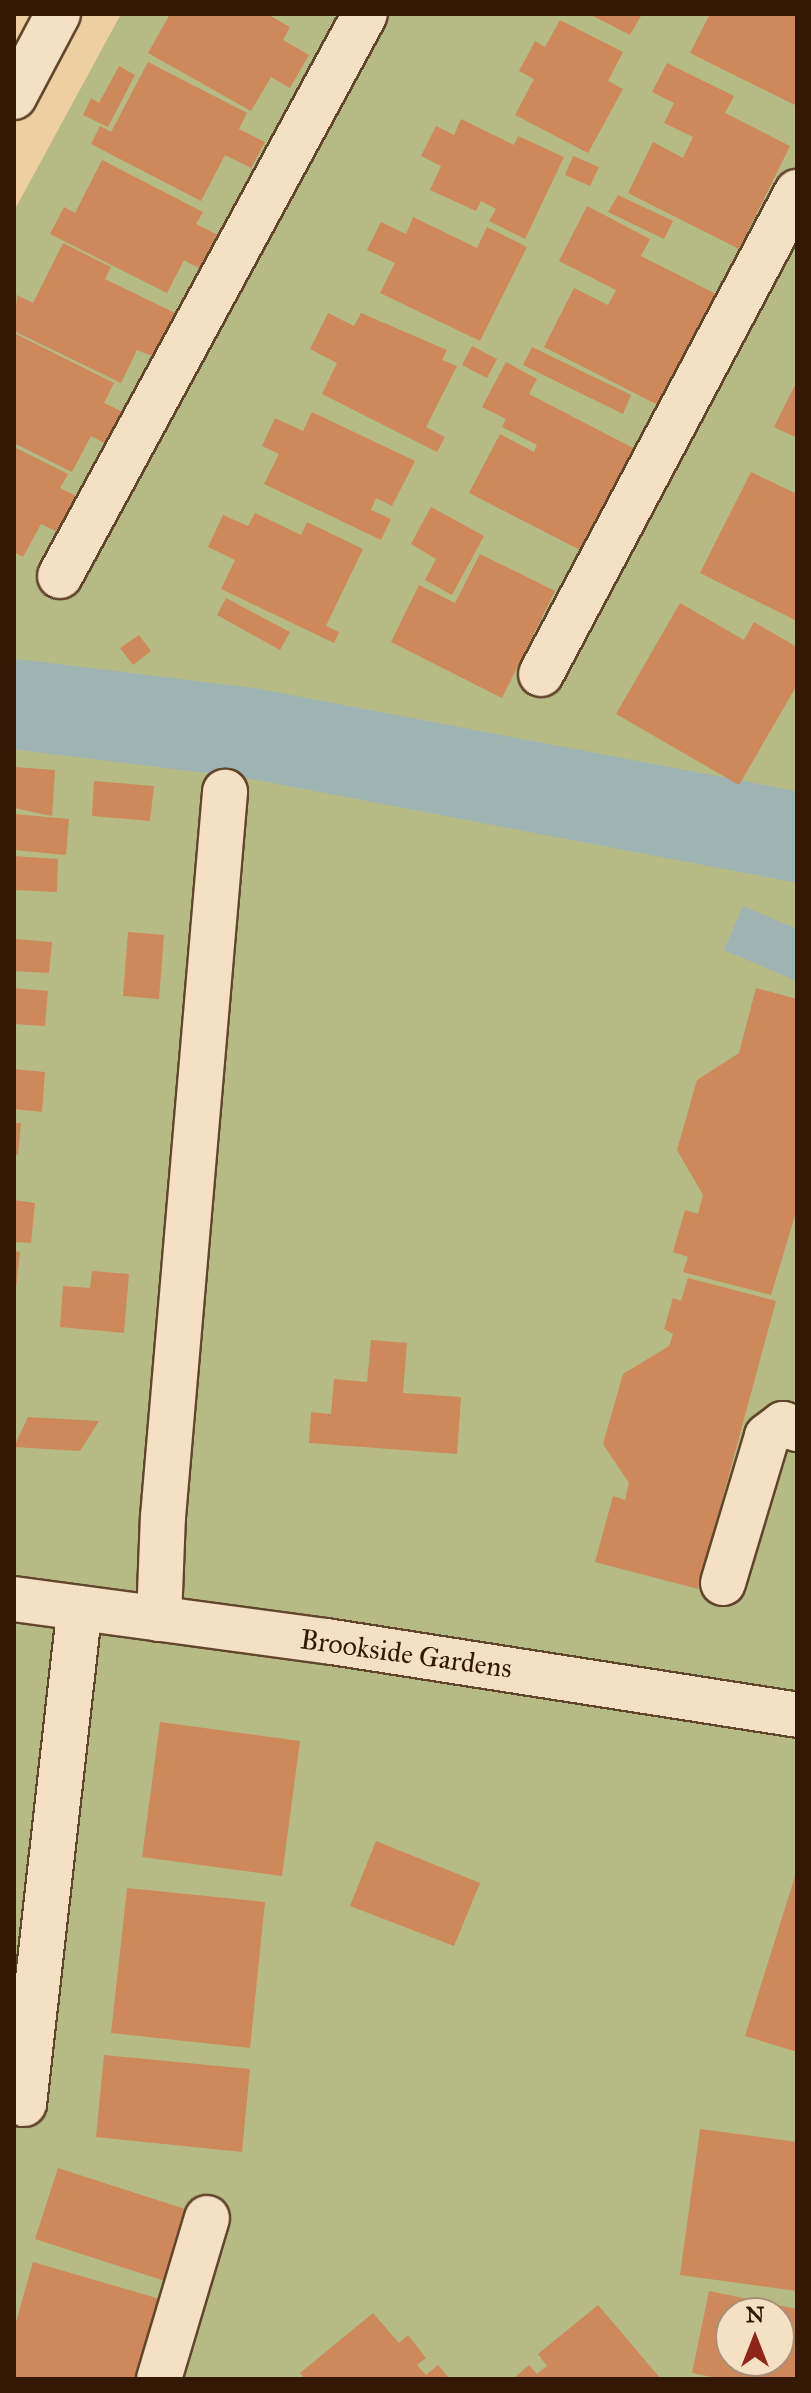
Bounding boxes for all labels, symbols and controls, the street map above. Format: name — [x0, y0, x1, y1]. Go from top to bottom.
street label: Brookside Gardens — [298, 1623, 514, 1685]
north arrow — [715, 2297, 795, 2377]
text: N — [746, 2301, 764, 2328]

